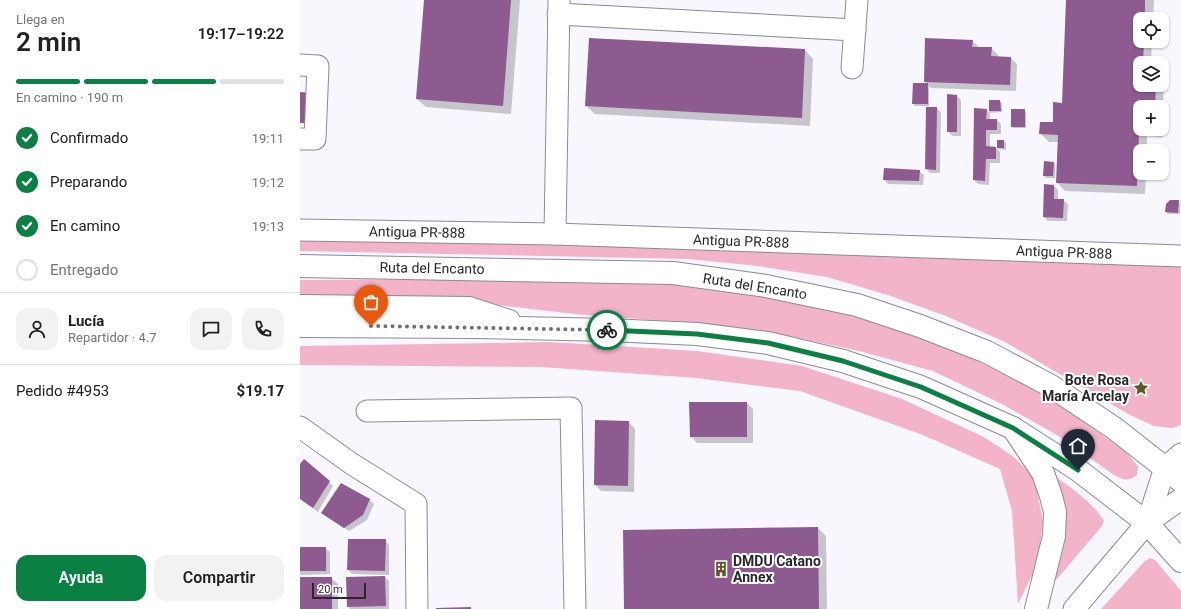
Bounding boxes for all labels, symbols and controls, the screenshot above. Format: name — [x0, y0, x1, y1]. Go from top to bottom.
text: Llega en — [16, 12, 65, 27]
map controls — [1133, 12, 1169, 180]
button: locate — [1133, 12, 1169, 48]
text: 19:17–19:22 — [198, 25, 284, 43]
text: 2 min — [16, 27, 81, 57]
button: layers — [1133, 56, 1169, 92]
text: En camino · 190 m — [16, 90, 123, 105]
button: + — [1133, 100, 1169, 136]
icon: check — [16, 127, 38, 149]
text: Confirmado — [50, 129, 128, 147]
text: 19:11 — [252, 131, 284, 146]
button: − — [1133, 144, 1169, 180]
icon: check — [16, 171, 38, 193]
text: Preparando — [50, 173, 127, 191]
text: 19:12 — [252, 175, 284, 190]
icon: check — [16, 215, 38, 237]
text: En camino — [50, 217, 120, 235]
text: 19:13 — [252, 219, 284, 234]
street label: Antigua PR-888 — [369, 223, 465, 241]
street label: Antigua PR-888 — [693, 231, 790, 251]
street label: Antigua PR-888 — [1016, 242, 1113, 262]
street label: Ruta del Encanto — [379, 259, 485, 277]
text: Entregado — [50, 261, 118, 279]
street label: Ruta del Encanto — [702, 270, 808, 302]
pin — [354, 285, 388, 326]
icon: bag — [360, 291, 382, 313]
button: person — [16, 308, 58, 350]
button: chat — [190, 308, 232, 350]
button: phone — [242, 308, 284, 350]
courier — [587, 310, 627, 350]
text: Lucía — [68, 312, 104, 330]
icon: bike — [596, 319, 618, 341]
text: Repartidor · 4.7 — [68, 330, 156, 345]
place label: Bote Rosa María Arcelay — [1042, 372, 1130, 404]
place icon: Bote Rosa María Arcelay — [1132, 379, 1150, 397]
text: Pedido #4953 — [16, 382, 109, 400]
text: $19.17 — [237, 382, 284, 400]
pin — [1061, 429, 1095, 470]
icon: home — [1067, 435, 1089, 457]
place label: DMDU Catano Annex — [733, 553, 821, 585]
button: Ayuda — [16, 555, 146, 601]
button: Compartir — [154, 555, 284, 601]
building icon: DMDU Catano Annex — [712, 560, 730, 578]
scale bar — [312, 581, 366, 600]
text: 20 m — [318, 583, 343, 596]

